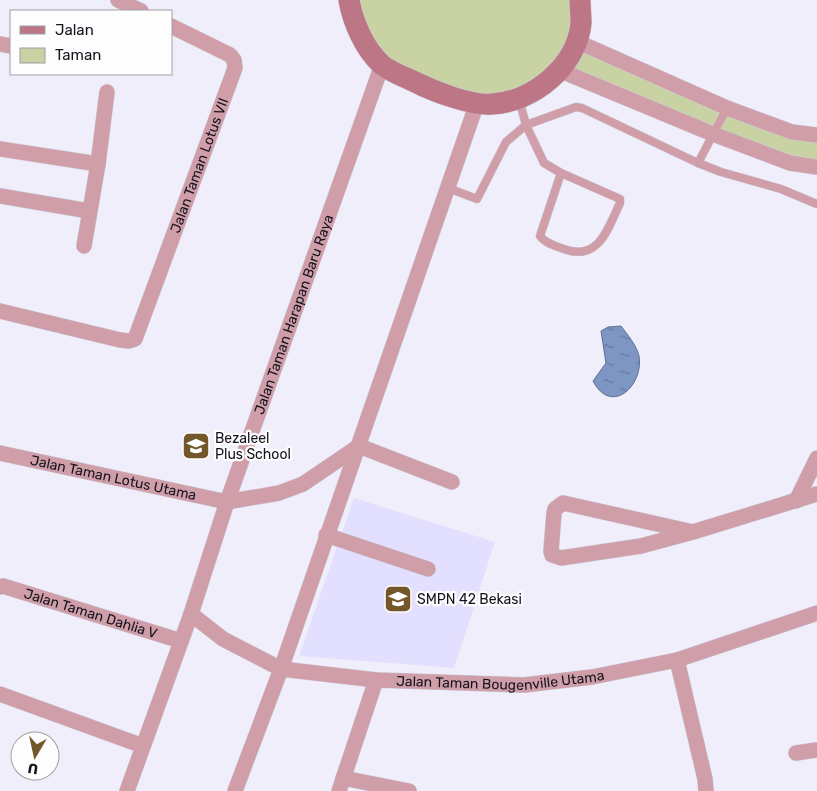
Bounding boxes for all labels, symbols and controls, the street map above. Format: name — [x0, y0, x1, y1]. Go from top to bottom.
legend — [10, 10, 172, 75]
text: Jalan — [55, 21, 94, 39]
text: Taman — [55, 46, 101, 64]
street label: Jalan Taman Lotus VII — [166, 95, 232, 235]
street label: Jalan Taman Harapan Baru Raya — [250, 212, 337, 417]
place label: Bezaleel Plus School — [215, 430, 291, 463]
school or university icon: Bezaleel Plus School — [181, 431, 211, 461]
street label: Jalan Taman Lotus Utama — [29, 451, 198, 504]
school or university icon: SMPN 42 Bekasi — [383, 584, 413, 614]
street label: Jalan Taman Dahlia V — [22, 585, 159, 642]
place label: SMPN 42 Bekasi — [417, 591, 522, 608]
street label: Jalan Taman Bougenville Utama — [396, 666, 606, 694]
north arrow — [10, 731, 60, 781]
text: U — [27, 759, 39, 778]

